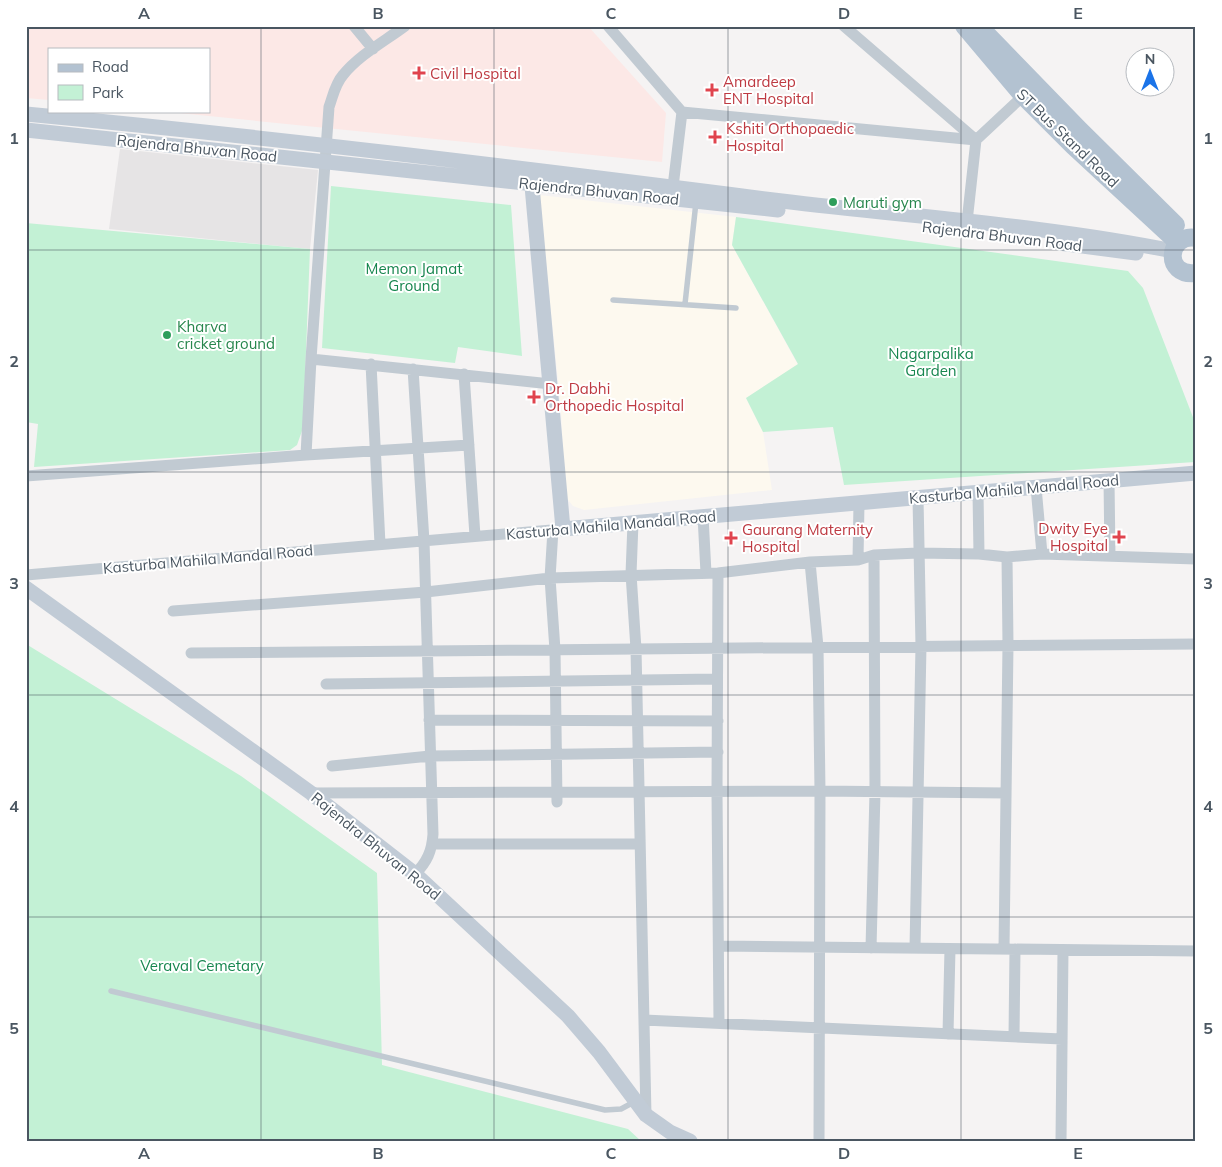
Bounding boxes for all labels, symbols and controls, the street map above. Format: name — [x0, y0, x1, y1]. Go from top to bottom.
text: A — [138, 3, 150, 23]
text: B — [372, 3, 384, 23]
text: C — [606, 3, 617, 23]
text: D — [838, 3, 850, 23]
text: E — [1073, 3, 1083, 23]
legend — [48, 48, 210, 112]
north arrow — [1124, 48, 1174, 98]
text: N — [1145, 50, 1155, 68]
text: Road — [92, 57, 129, 76]
place label: Civil Hospital — [430, 64, 521, 83]
marker: Civil Hospital — [412, 66, 426, 80]
place label: Amardeep ENT Hospital — [723, 72, 814, 108]
text: Park — [92, 83, 124, 102]
marker: Amardeep ENT Hospital — [705, 83, 719, 97]
street label: ST Bus Stand Road — [1013, 84, 1123, 192]
place label: Kshiti Orthopaedic Hospital — [726, 119, 854, 155]
text: 1 — [9, 128, 19, 148]
text: 1 — [1203, 128, 1213, 148]
street label: Rajendra Bhuvan Road — [116, 130, 278, 166]
marker: Kshiti Orthopaedic Hospital — [708, 130, 722, 144]
street label: Rajendra Bhuvan Road — [518, 173, 680, 209]
place label: Maruti gym — [843, 193, 922, 212]
marker: Maruti gym — [827, 196, 839, 208]
street label: Rajendra Bhuvan Road — [921, 217, 1083, 255]
park label: Memon Jamat Ground — [366, 259, 462, 295]
place label: Kharva cricket ground — [177, 317, 275, 353]
marker: Kharva cricket ground — [161, 329, 173, 341]
park label: Nagarpalika Garden — [888, 344, 974, 380]
text: 2 — [9, 351, 19, 371]
text: 2 — [1203, 351, 1213, 371]
place label: Dr. Dabhi Orthopedic Hospital — [545, 379, 684, 415]
marker: Dr. Dabhi Orthopedic Hospital — [527, 390, 541, 404]
street label: Kasturba Mahila Mandal Road — [908, 470, 1120, 508]
street label: Kasturba Mahila Mandal Road — [505, 506, 717, 544]
place label: Dwity Eye Hospital — [1038, 519, 1108, 555]
place label: Gaurang Maternity Hospital — [742, 520, 873, 556]
marker: Dwity Eye Hospital — [1112, 530, 1126, 544]
marker: Gaurang Maternity Hospital — [724, 531, 738, 545]
street label: Kasturba Mahila Mandal Road — [102, 540, 314, 578]
text: 3 — [9, 573, 19, 593]
text: 3 — [1203, 573, 1213, 593]
street label: Rajendra Bhuvan Road — [307, 788, 445, 904]
text: 4 — [9, 796, 19, 816]
text: 4 — [1203, 796, 1213, 816]
park label: Veraval Cemetary — [140, 956, 264, 975]
text: 5 — [9, 1018, 19, 1038]
text: 5 — [1203, 1018, 1213, 1038]
text: A — [138, 1143, 150, 1163]
text: B — [372, 1143, 384, 1163]
text: C — [606, 1143, 617, 1163]
text: D — [838, 1143, 850, 1163]
text: E — [1073, 1143, 1083, 1163]

